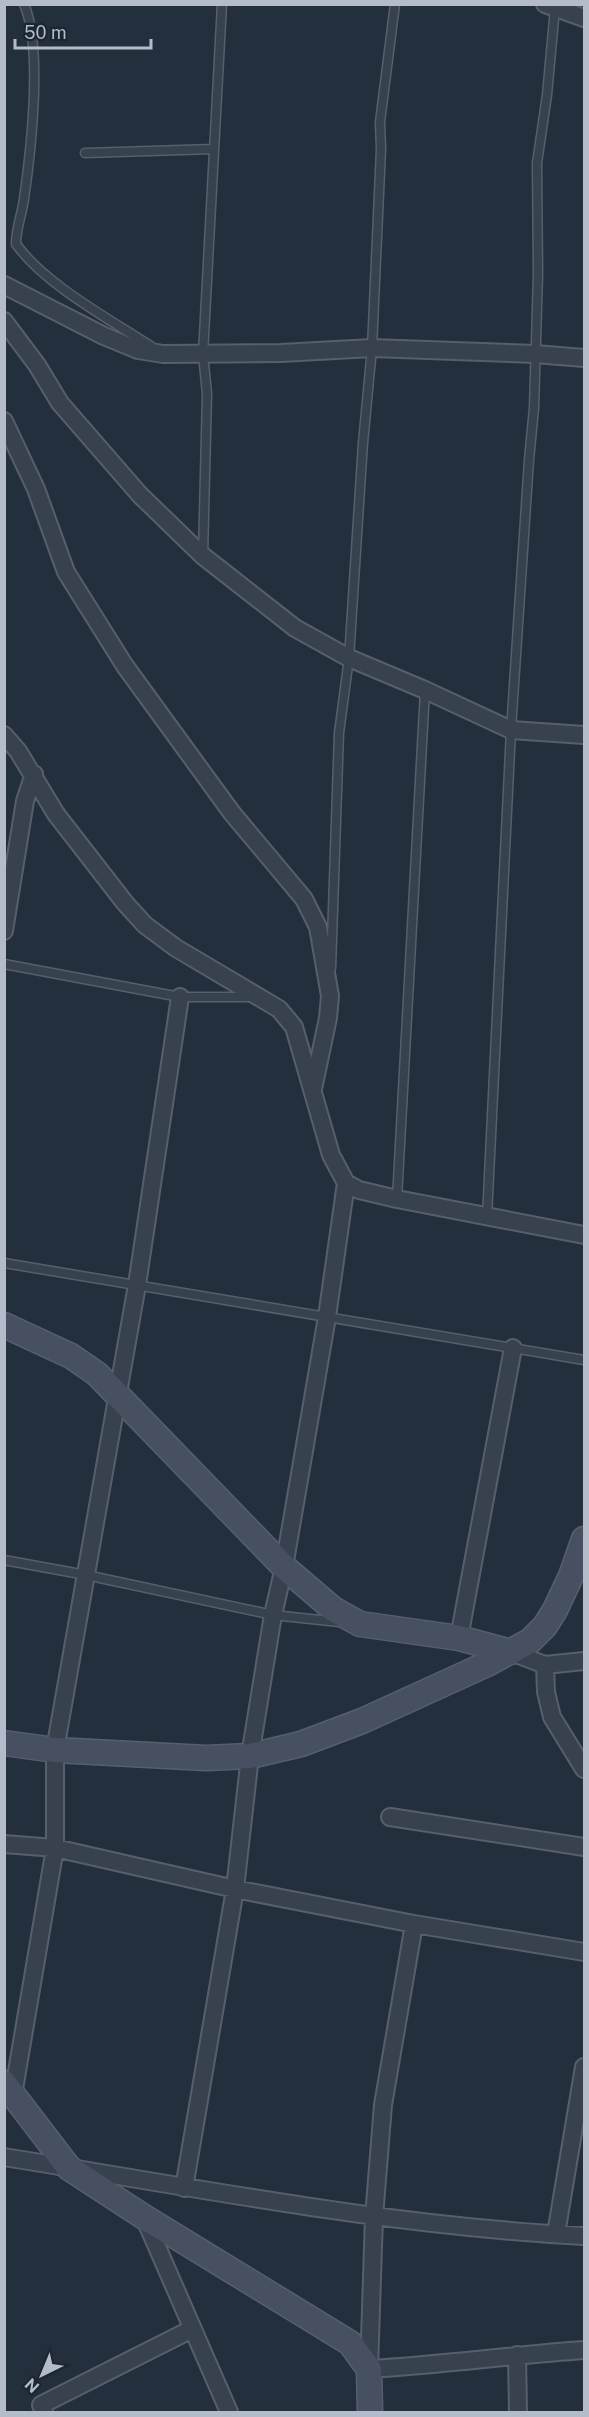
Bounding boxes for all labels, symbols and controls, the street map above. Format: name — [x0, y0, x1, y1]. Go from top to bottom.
scale bar — [15, 12, 152, 50]
text: 50 m — [24, 22, 67, 43]
north arrow — [12, 2345, 72, 2405]
text: N — [21, 2374, 43, 2397]

